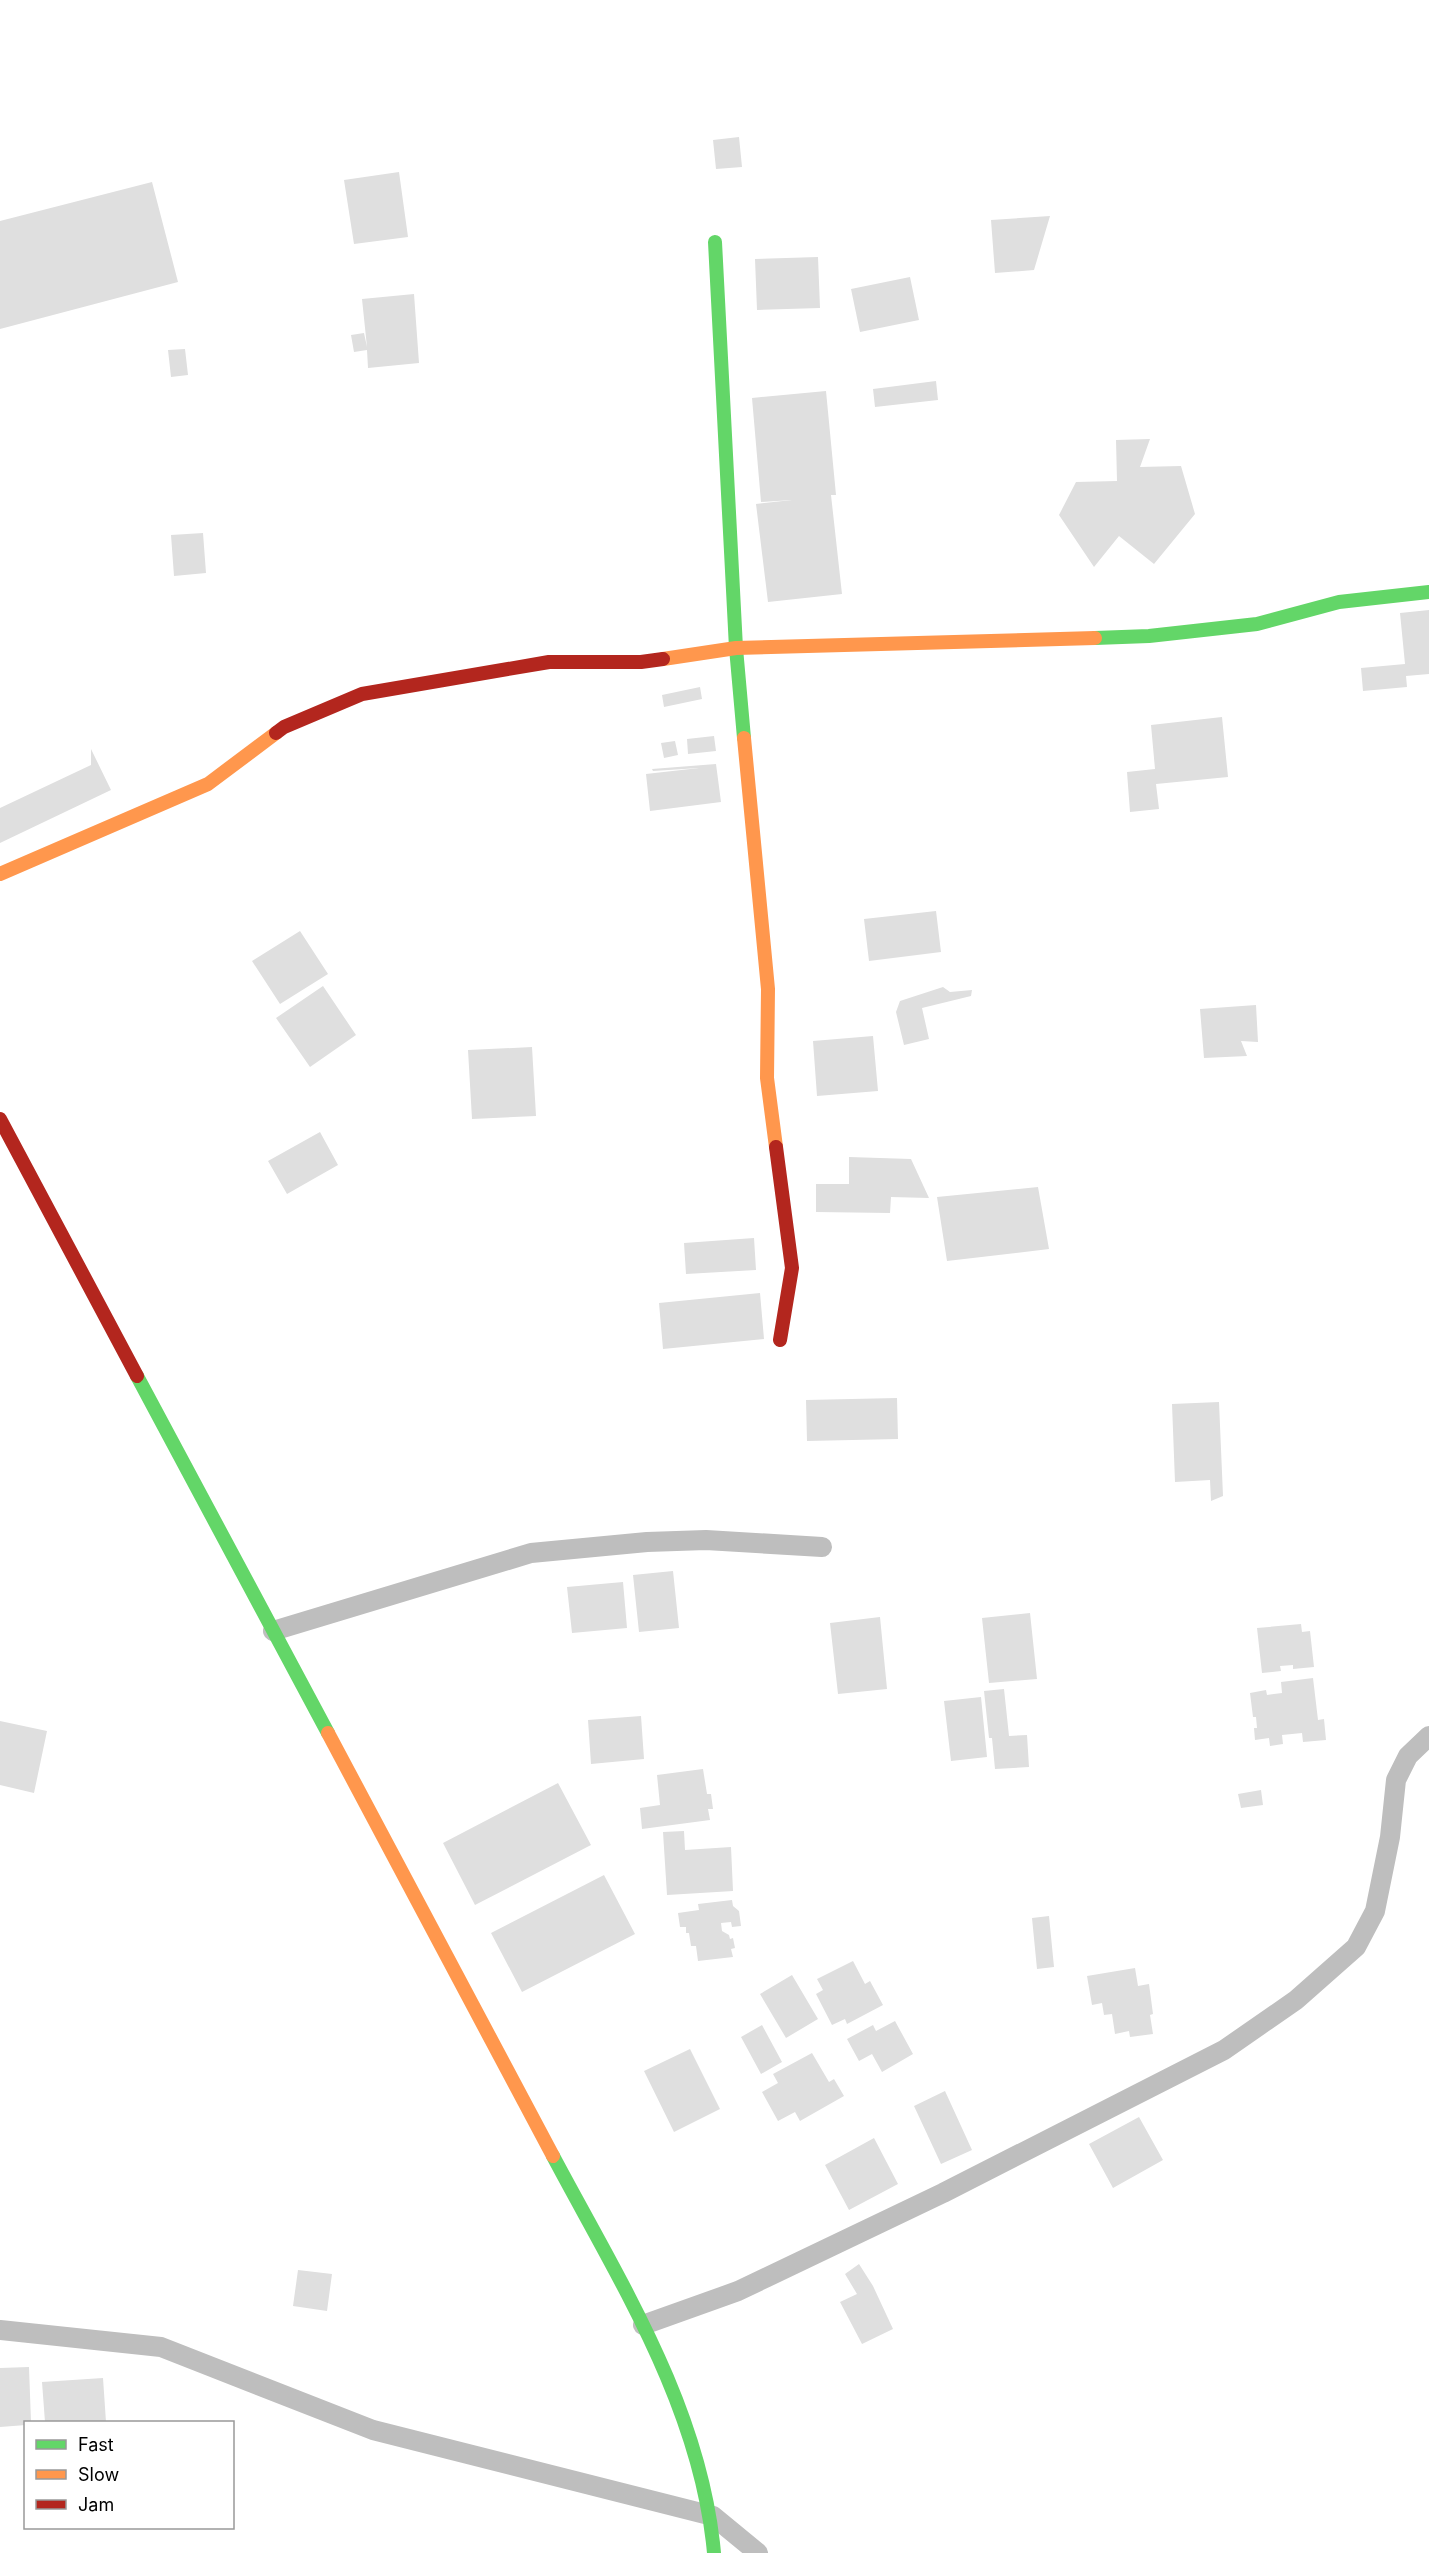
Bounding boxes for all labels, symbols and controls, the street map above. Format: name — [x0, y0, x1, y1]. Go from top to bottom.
legend — [24, 2421, 234, 2529]
text: Fast — [78, 2434, 114, 2455]
text: Slow — [78, 2464, 119, 2485]
text: Jam — [78, 2494, 114, 2515]

